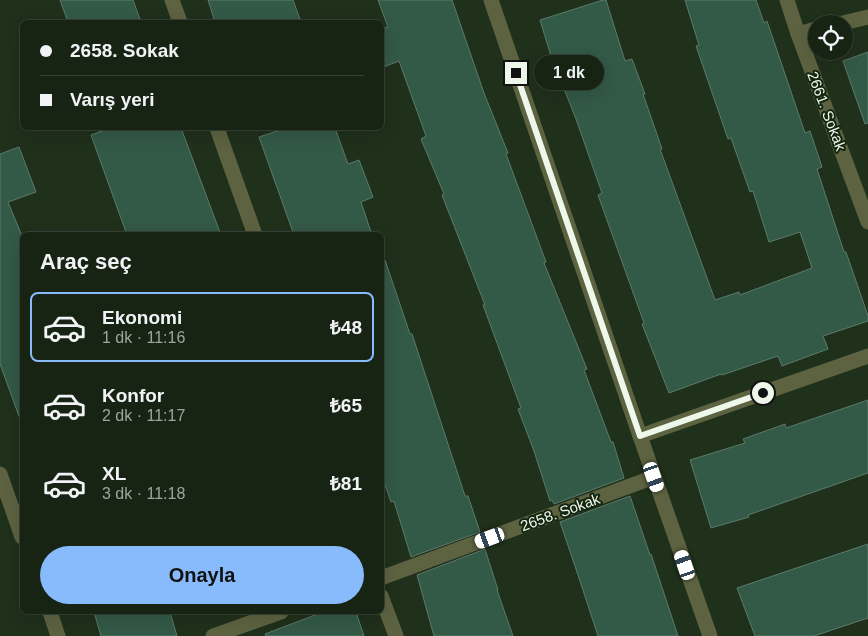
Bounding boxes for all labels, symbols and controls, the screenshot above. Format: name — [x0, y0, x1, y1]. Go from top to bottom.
map controls — [808, 15, 853, 60]
button: locate — [808, 15, 853, 60]
text: 2658. Sokak — [70, 40, 179, 61]
callout: 1 dk — [534, 56, 604, 90]
route end — [505, 62, 527, 84]
text: 1 dk — [553, 64, 585, 81]
street label: 2661. Sokak — [804, 69, 850, 153]
text: Varış yeri — [70, 89, 155, 110]
text: Araç seç — [40, 249, 132, 274]
icon: car — [42, 305, 87, 350]
text: Ekonomi — [102, 307, 182, 328]
text: ₺48 — [330, 317, 362, 338]
text: 1 dk · 11:16 — [102, 329, 185, 346]
route start — [752, 382, 774, 404]
icon: car — [42, 383, 87, 428]
text: Konfor — [102, 385, 164, 406]
text: ₺65 — [330, 395, 362, 416]
text: 2 dk · 11:17 — [102, 407, 185, 424]
car — [642, 460, 665, 494]
icon: car — [42, 461, 87, 506]
text: XL — [102, 463, 126, 484]
text: ₺81 — [330, 473, 362, 494]
text: 3 dk · 11:18 — [102, 485, 185, 502]
street label: 2658. Sokak — [518, 490, 603, 534]
car — [473, 526, 506, 550]
button: Onayla — [40, 546, 364, 604]
car — [673, 548, 696, 582]

